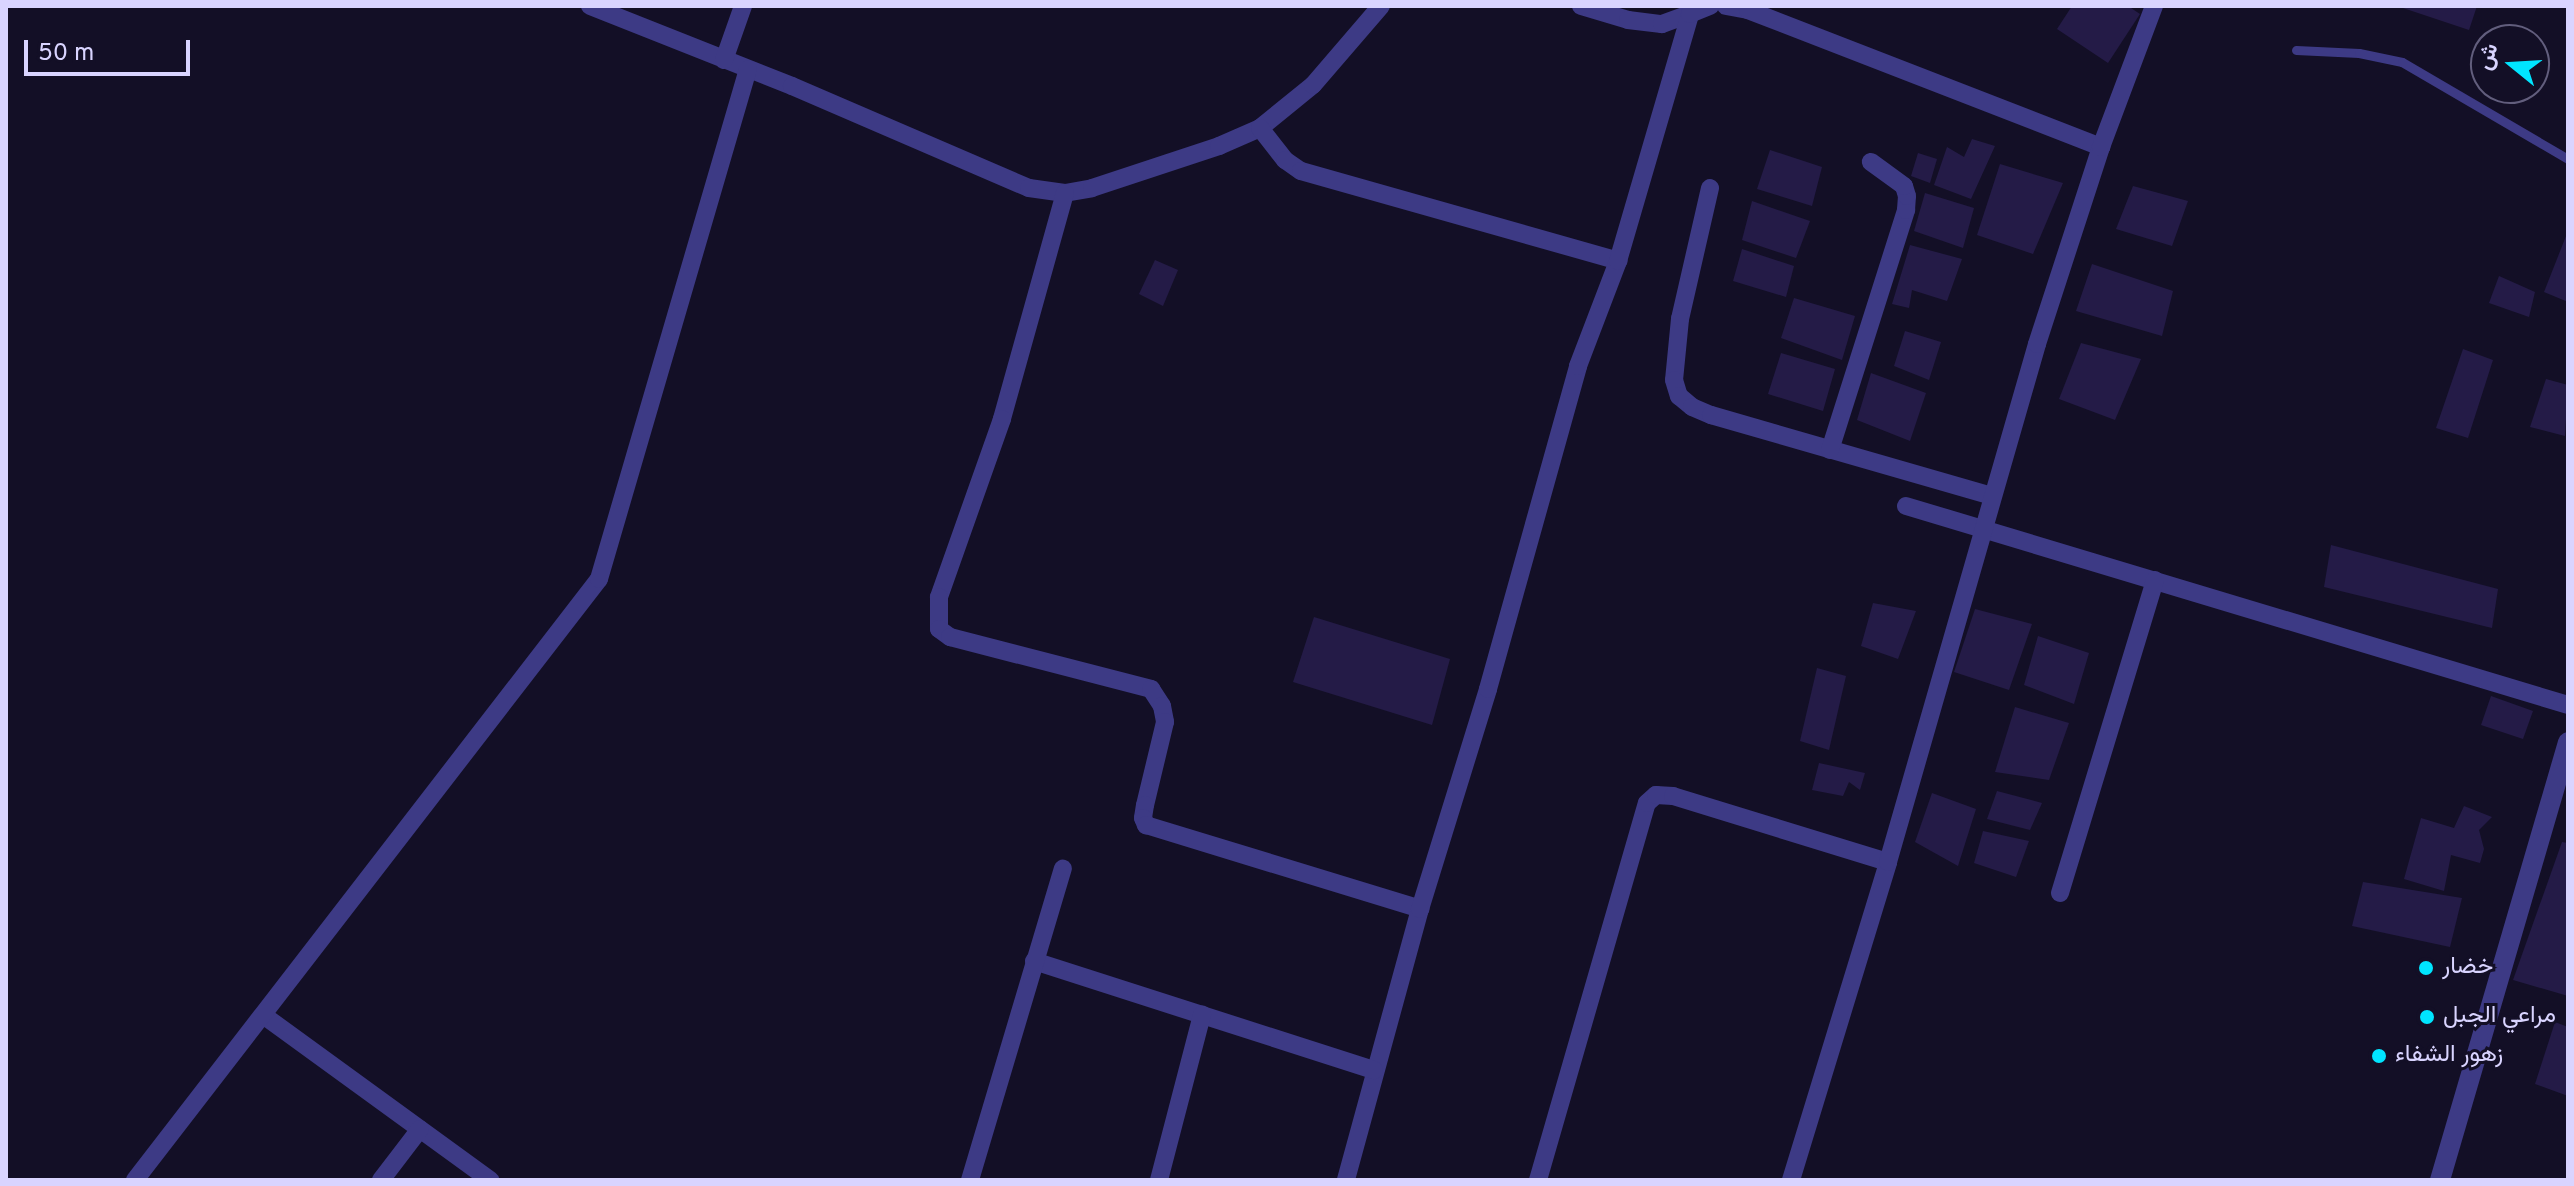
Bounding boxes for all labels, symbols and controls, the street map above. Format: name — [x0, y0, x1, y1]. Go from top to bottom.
scale bar — [28, 24, 194, 74]
north arrow — [2470, 24, 2550, 104]
text: 50 m — [38, 39, 94, 69]
text: ش — [2472, 40, 2506, 74]
place label: خضار — [2442, 954, 2493, 982]
marker: خضار — [2417, 959, 2435, 977]
place label: مراعي الجبل — [2443, 1003, 2556, 1031]
marker: مراعي الجبل — [2418, 1008, 2436, 1026]
place label: زهور الشفاء — [2395, 1042, 2503, 1070]
marker: زهور الشفاء — [2370, 1047, 2388, 1065]

